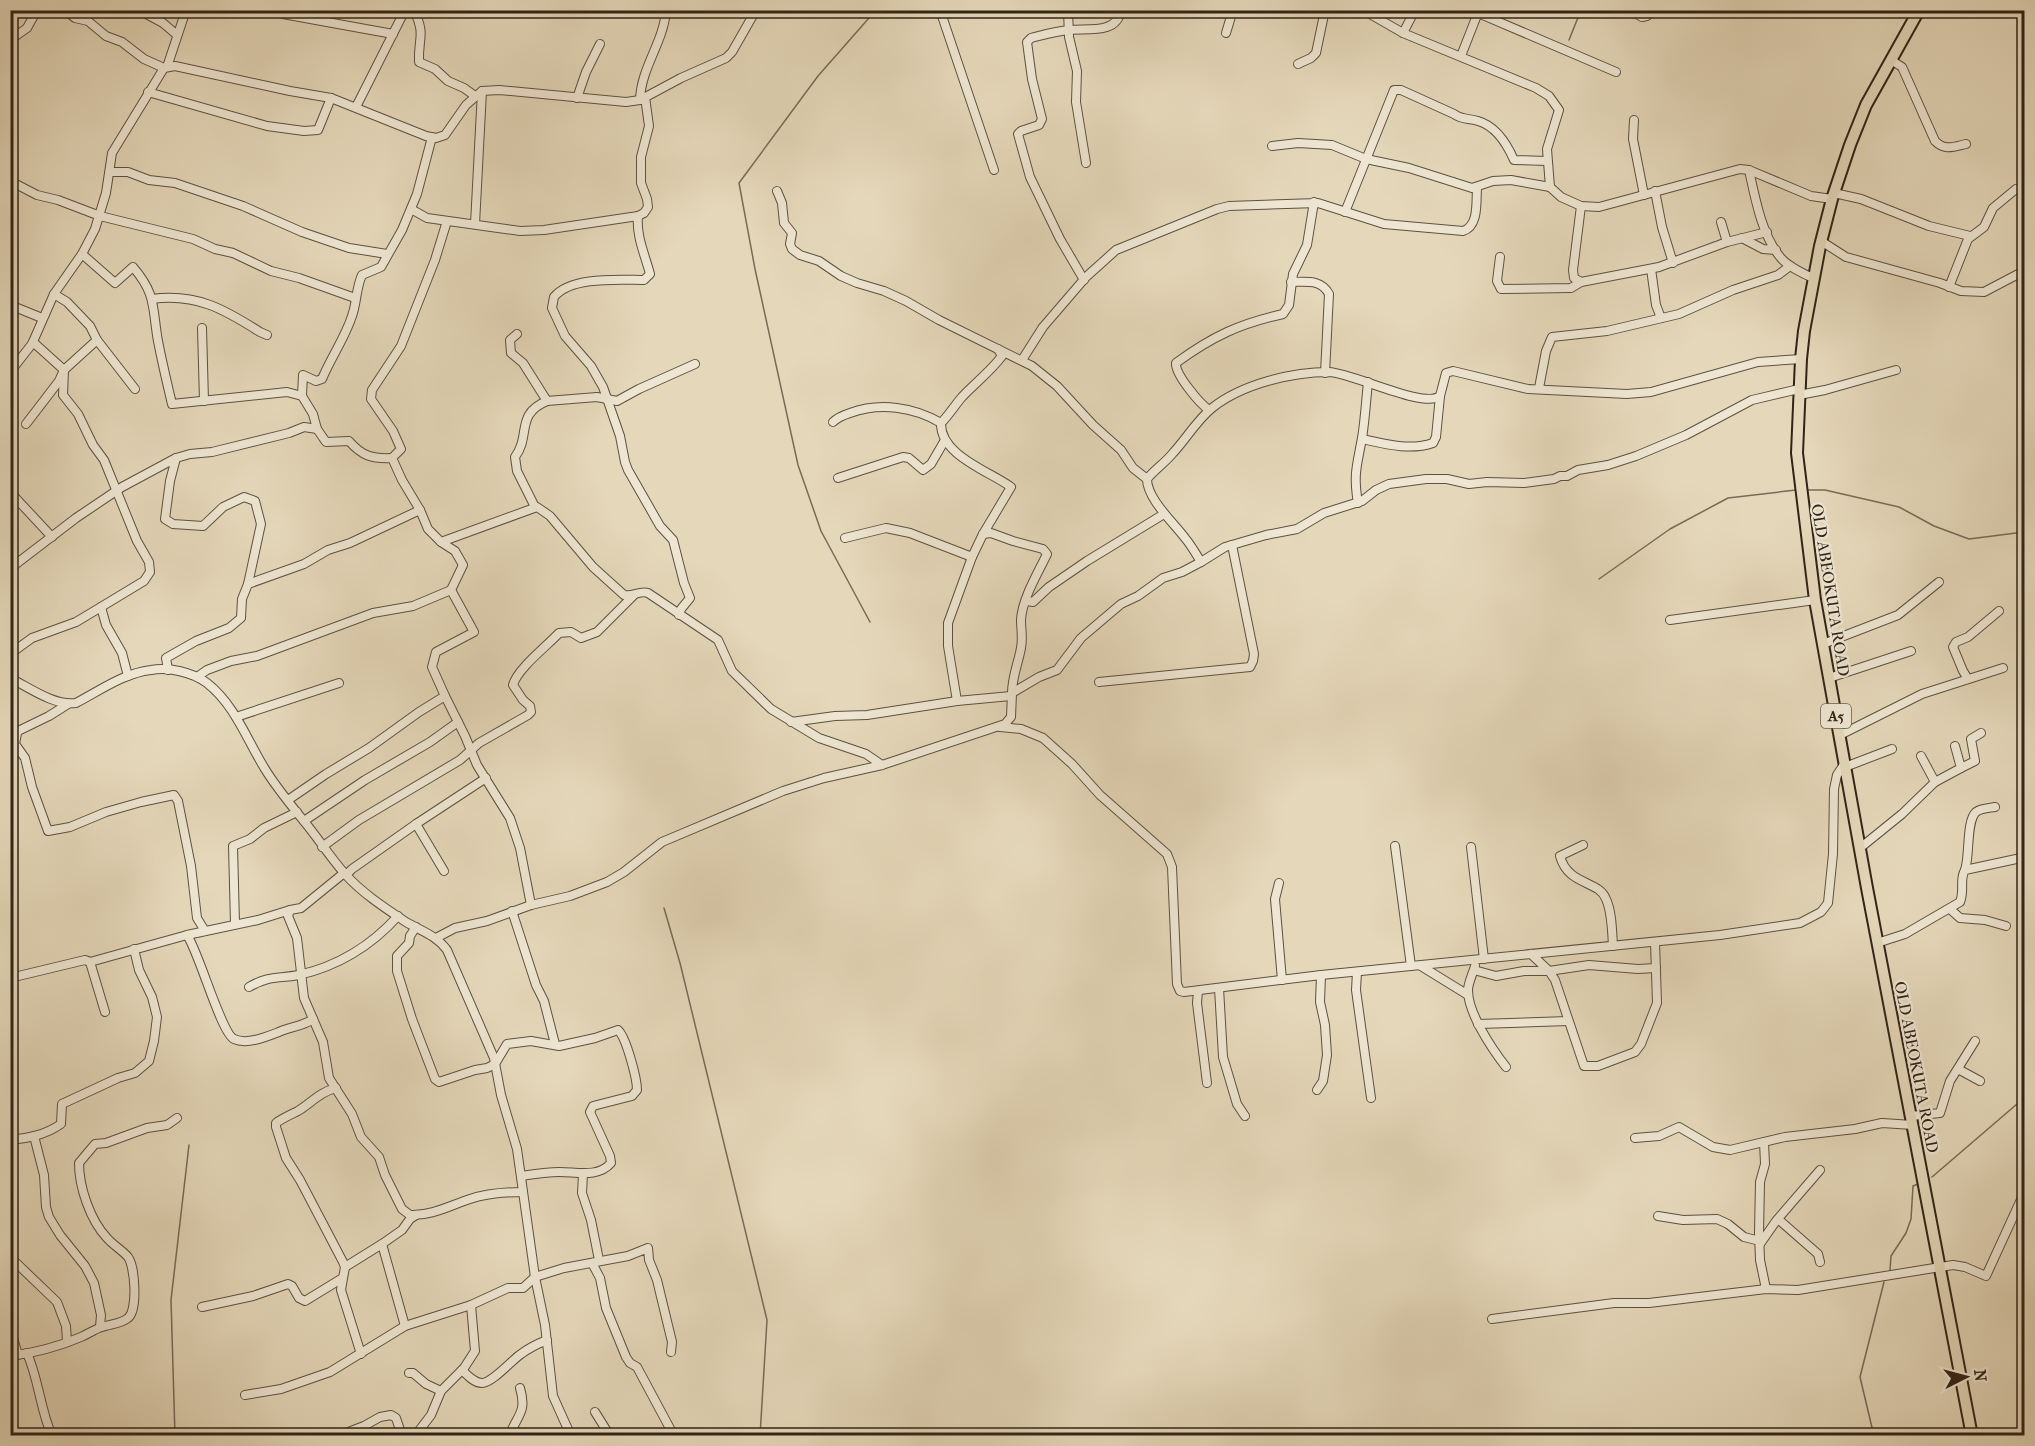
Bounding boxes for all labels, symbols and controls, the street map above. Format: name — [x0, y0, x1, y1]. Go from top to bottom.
street label: OLD ABEOKUTA ROAD — [1807, 502, 1854, 678]
road number: A5 — [1821, 704, 1851, 728]
street label: OLD ABEOKUTA ROAD — [1891, 980, 1942, 1155]
north arrow — [1936, 1347, 1996, 1407]
text: N — [1970, 1368, 1991, 1383]

